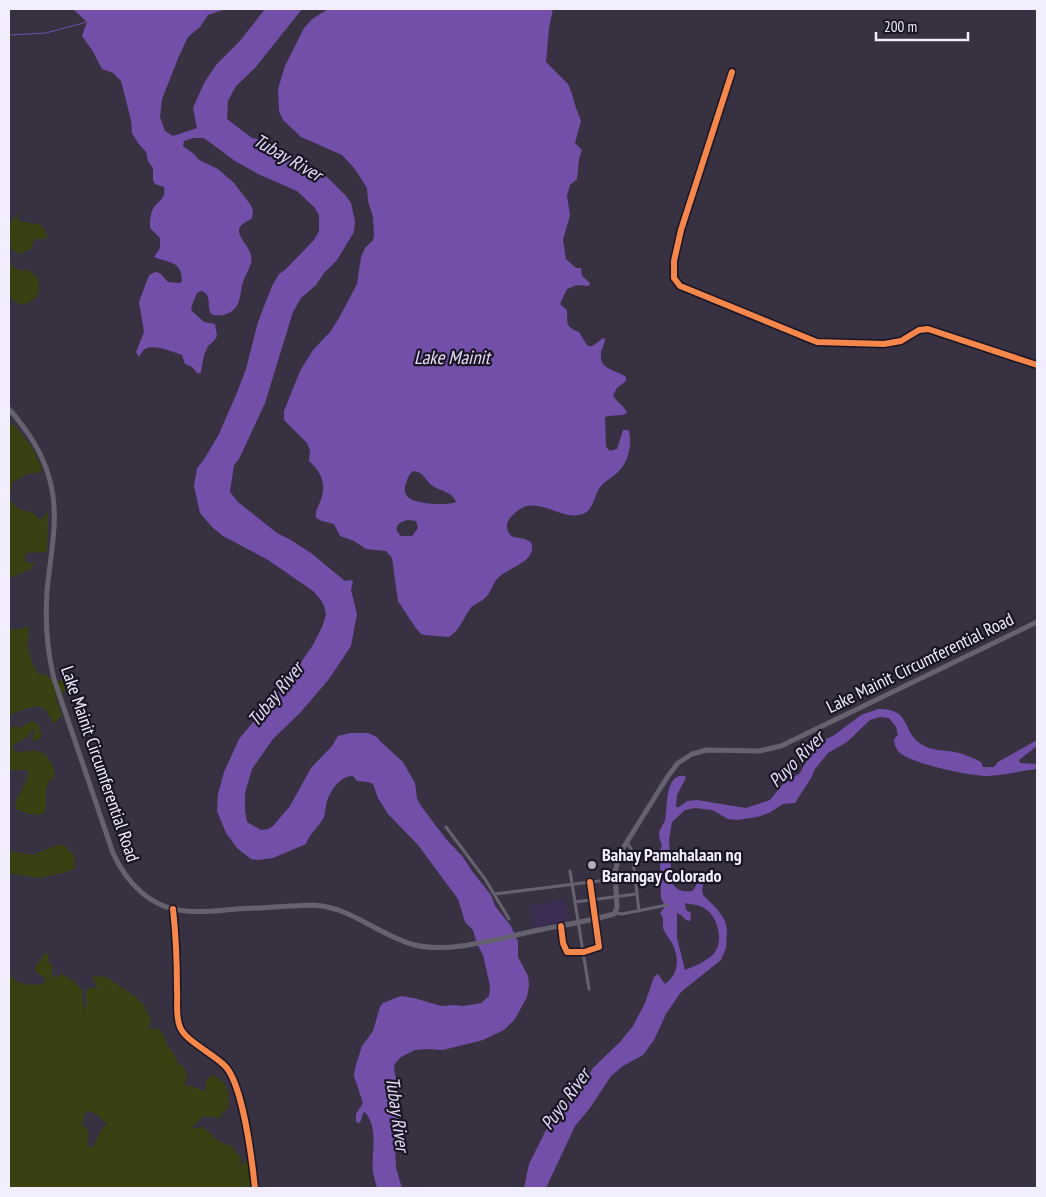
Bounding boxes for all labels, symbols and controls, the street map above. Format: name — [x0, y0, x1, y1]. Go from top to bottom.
scale bar — [876, 10, 968, 42]
text: 200 m — [884, 17, 917, 36]
water label: Tubay River — [249, 128, 329, 188]
water label: Lake Mainit — [414, 345, 493, 369]
street label: Lake Mainit Circumferential Road — [822, 607, 1017, 718]
water label: Tubay River — [242, 655, 310, 731]
street label: Lake Mainit Circumferential Road — [56, 663, 145, 865]
water label: Puyo River — [763, 724, 831, 792]
place label: Bahay Pamahalaan ng Barangay Colorado — [602, 843, 742, 887]
marker: Bahay Pamahalaan ng Barangay Colorado — [586, 859, 598, 871]
water label: Puyo River — [535, 1062, 597, 1134]
water label: Tubay River — [381, 1075, 416, 1156]

